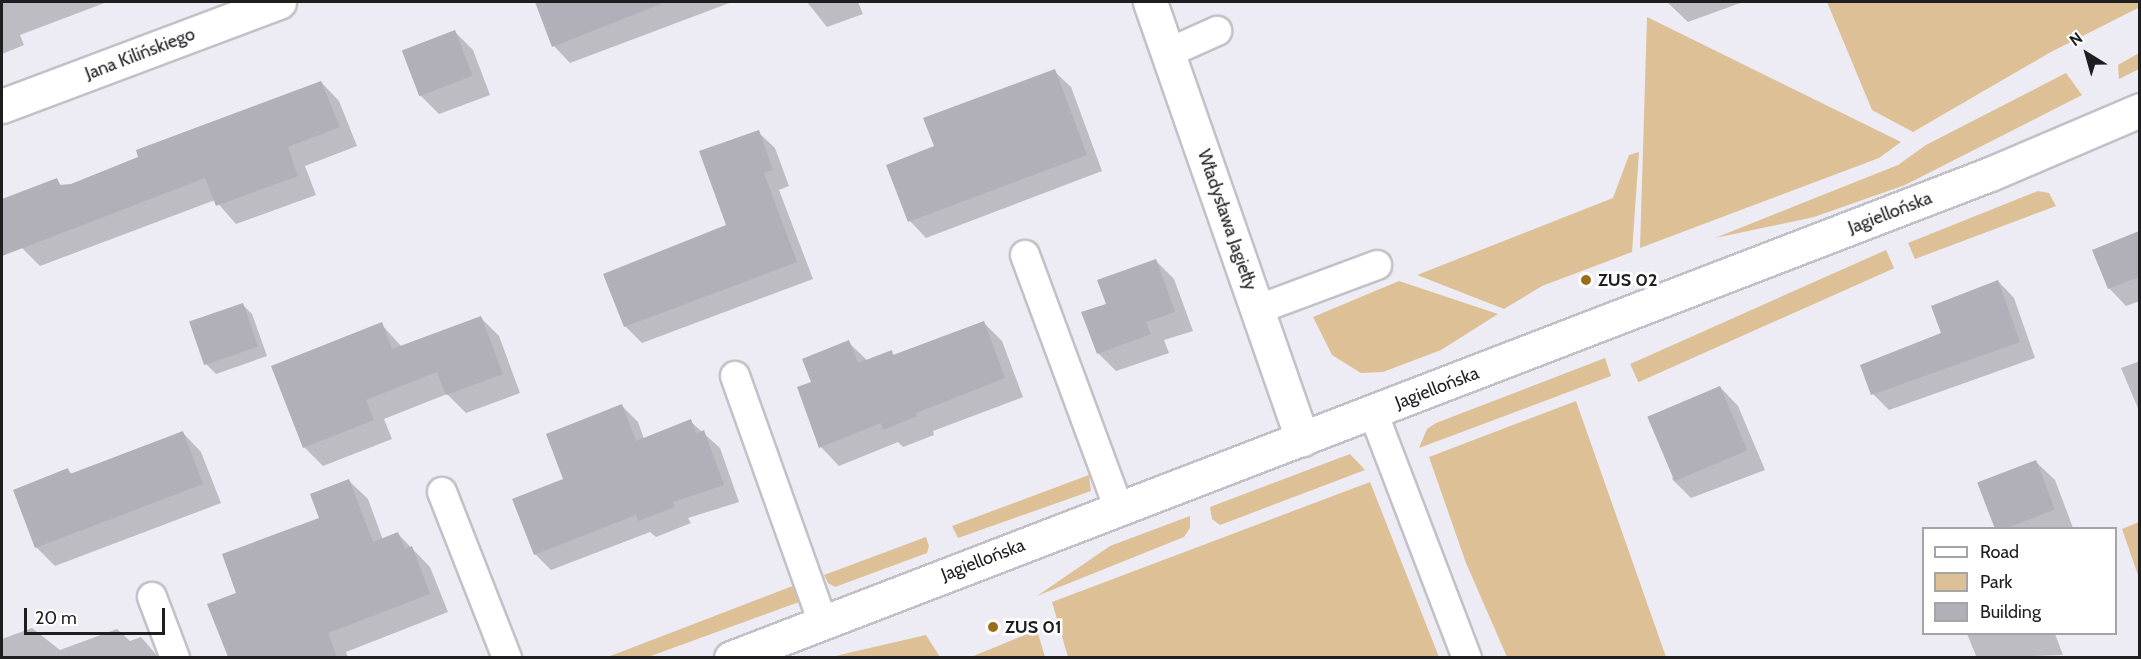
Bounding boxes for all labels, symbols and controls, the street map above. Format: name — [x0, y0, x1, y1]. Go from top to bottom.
street label: Jana Kilińskiego — [82, 23, 198, 85]
north arrow — [2057, 24, 2117, 84]
text: N — [2066, 28, 2086, 50]
street label: Władysława Jagiełły — [1193, 147, 1261, 293]
street label: Jagiellońska — [1845, 187, 1935, 239]
place label: ZUS 02 — [1598, 269, 1658, 291]
marker: ZUS 02 — [1579, 273, 1593, 287]
street label: Jagiellońska — [1392, 362, 1482, 414]
legend — [1922, 527, 2117, 635]
street label: Jagiellońska — [938, 534, 1028, 586]
text: Road — [1980, 541, 2019, 563]
text: Park — [1980, 571, 2012, 593]
scale bar — [27, 596, 168, 634]
text: Building — [1980, 601, 2041, 623]
text: 20 m — [35, 607, 77, 629]
place label: ZUS 01 — [1005, 616, 1062, 638]
marker: ZUS 01 — [986, 620, 1000, 634]

